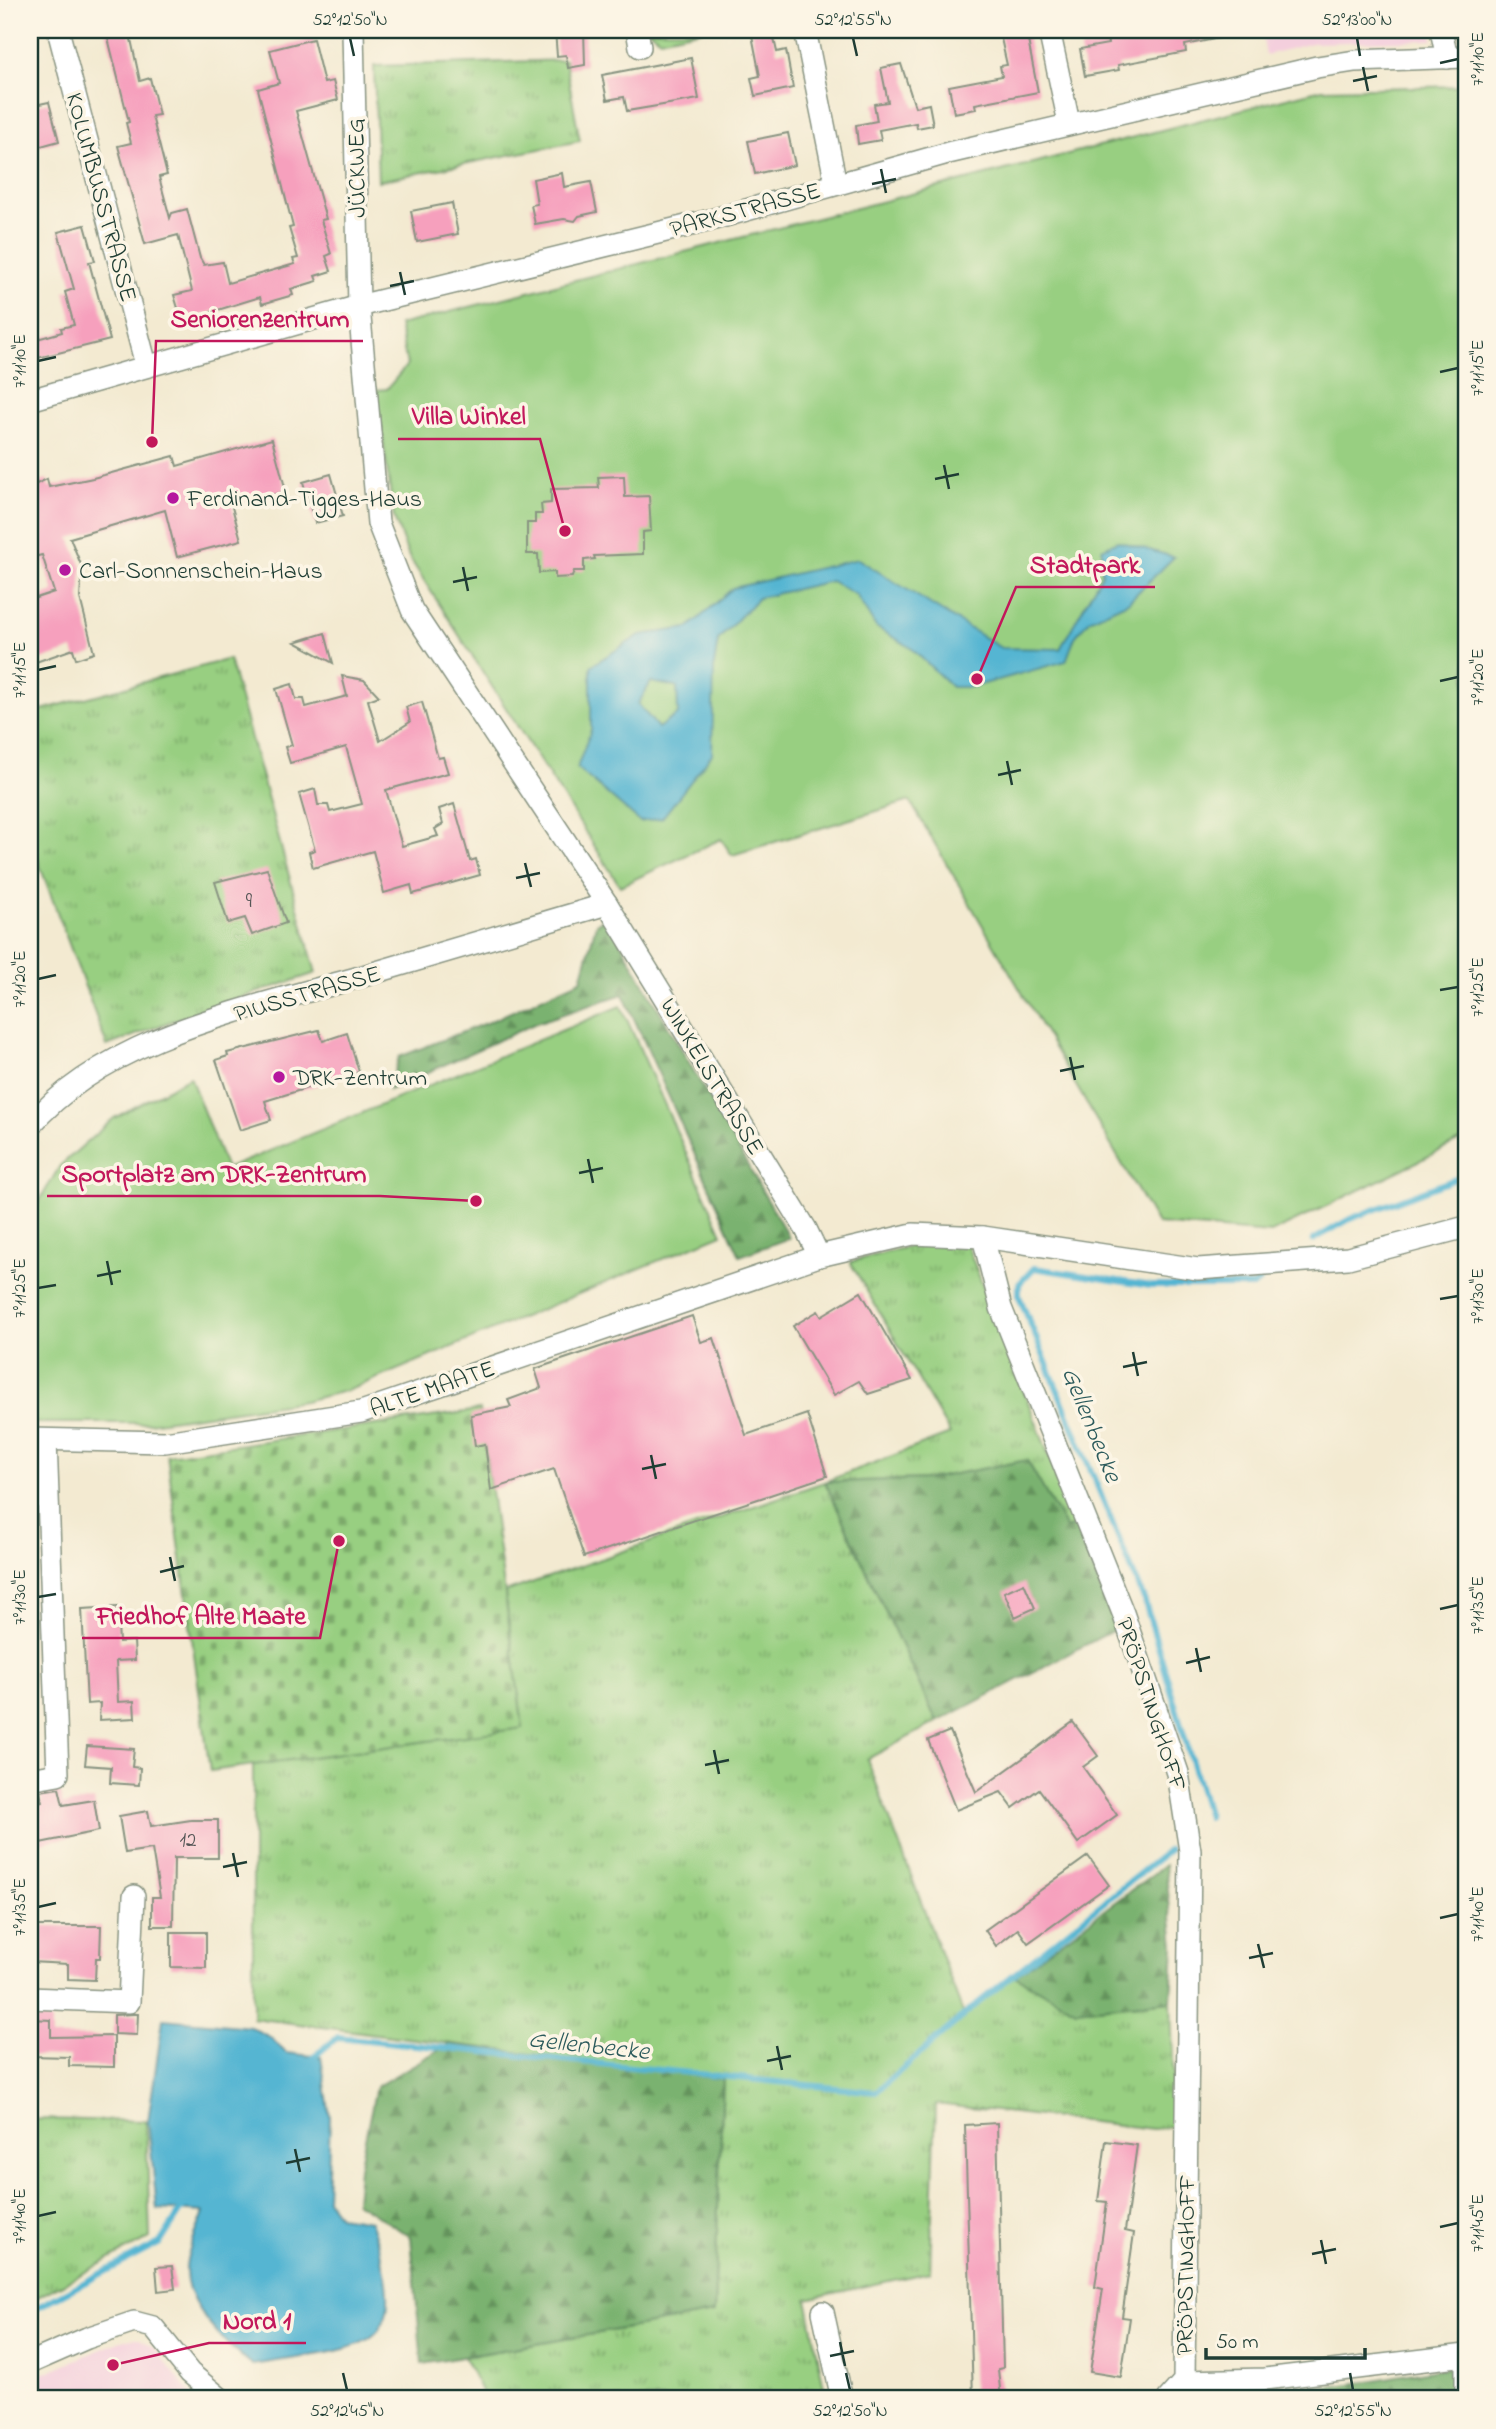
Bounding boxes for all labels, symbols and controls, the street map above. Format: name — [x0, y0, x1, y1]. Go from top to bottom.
text: 52°12'50"N — [312, 8, 388, 34]
text: 52°12'55"N — [814, 8, 892, 34]
text: 52°13'00"N — [1321, 8, 1393, 34]
text: 7°11'10"E — [1466, 32, 1492, 86]
street label: KOLUMBUSSTRASSE — [55, 89, 144, 306]
street label: JÜCKWEG — [340, 118, 377, 218]
street label: PARKSTRASSE — [666, 174, 825, 248]
callout: Seniorenzentrum — [156, 294, 363, 341]
text: Seniorenzentrum — [170, 302, 350, 340]
text: 7°11'10"E — [8, 334, 34, 388]
text: 7°11'15"E — [1466, 340, 1492, 396]
callout: Villa Winkel — [398, 392, 540, 439]
text: Villa Winkel — [411, 399, 526, 437]
place label: Ferdinand-Tigges-Haus — [186, 483, 422, 518]
marker: Ferdinand-Tigges-Haus — [165, 490, 181, 506]
callout: Stadtpark — [1016, 540, 1155, 587]
text: Stadtpark — [1030, 548, 1141, 586]
place label: Carl-Sonnenschein-Haus — [79, 555, 323, 590]
marker: Carl-Sonnenschein-Haus — [57, 562, 73, 578]
text: 7°11'15"E — [8, 642, 34, 698]
text: 7°11'20"E — [1466, 648, 1492, 706]
house number: 9 — [246, 887, 253, 917]
text: 7°11'20"E — [8, 950, 34, 1008]
text: 7°11'25"E — [1466, 957, 1492, 1017]
street label: PIUSSTRASSE — [230, 958, 385, 1033]
street label: WINKELSTRASSE — [650, 992, 772, 1163]
place label: DRK-Zentrum — [292, 1062, 427, 1097]
marker: DRK-Zentrum — [271, 1069, 287, 1085]
callout: Sportplatz am DRK-Zentrum — [47, 1149, 380, 1196]
text: Sportplatz am DRK-Zentrum — [61, 1157, 367, 1195]
text: 7°11'25"E — [8, 1258, 34, 1318]
text: 7°11'30"E — [1466, 1268, 1492, 1324]
street label: ALTE MAATE — [365, 1353, 500, 1428]
water label: Gellenbecke — [1050, 1362, 1131, 1490]
text: 7°11'30"E — [8, 1569, 34, 1625]
text: 7°11'35"E — [1466, 1576, 1492, 1634]
callout: Friedhof Alte Maate — [82, 1591, 320, 1638]
text: Friedhof Alte Maate — [94, 1599, 307, 1637]
street label: PRÖPSTINGHOFF — [1105, 1613, 1194, 1796]
house number: 12 — [179, 1826, 197, 1856]
text: 7°11'35"E — [8, 1878, 34, 1936]
text: 7°11'40"E — [1466, 1886, 1492, 1942]
water label: Gellenbecke — [526, 2022, 652, 2072]
street label: PRÖPSTINGHOFF — [1168, 2174, 1207, 2356]
text: 7°11'40"E — [8, 2188, 34, 2244]
text: 7°11'45"E — [1466, 2194, 1492, 2252]
callout: Nord 1 — [209, 2296, 306, 2343]
text: Nord 1 — [223, 2304, 292, 2342]
scale bar — [1206, 2317, 1365, 2361]
text: 50 m — [1216, 2328, 1259, 2358]
text: 52°12'45"N — [310, 2399, 384, 2425]
text: 52°12'50"N — [812, 2399, 888, 2425]
text: 52°12'55"N — [1314, 2399, 1392, 2425]

